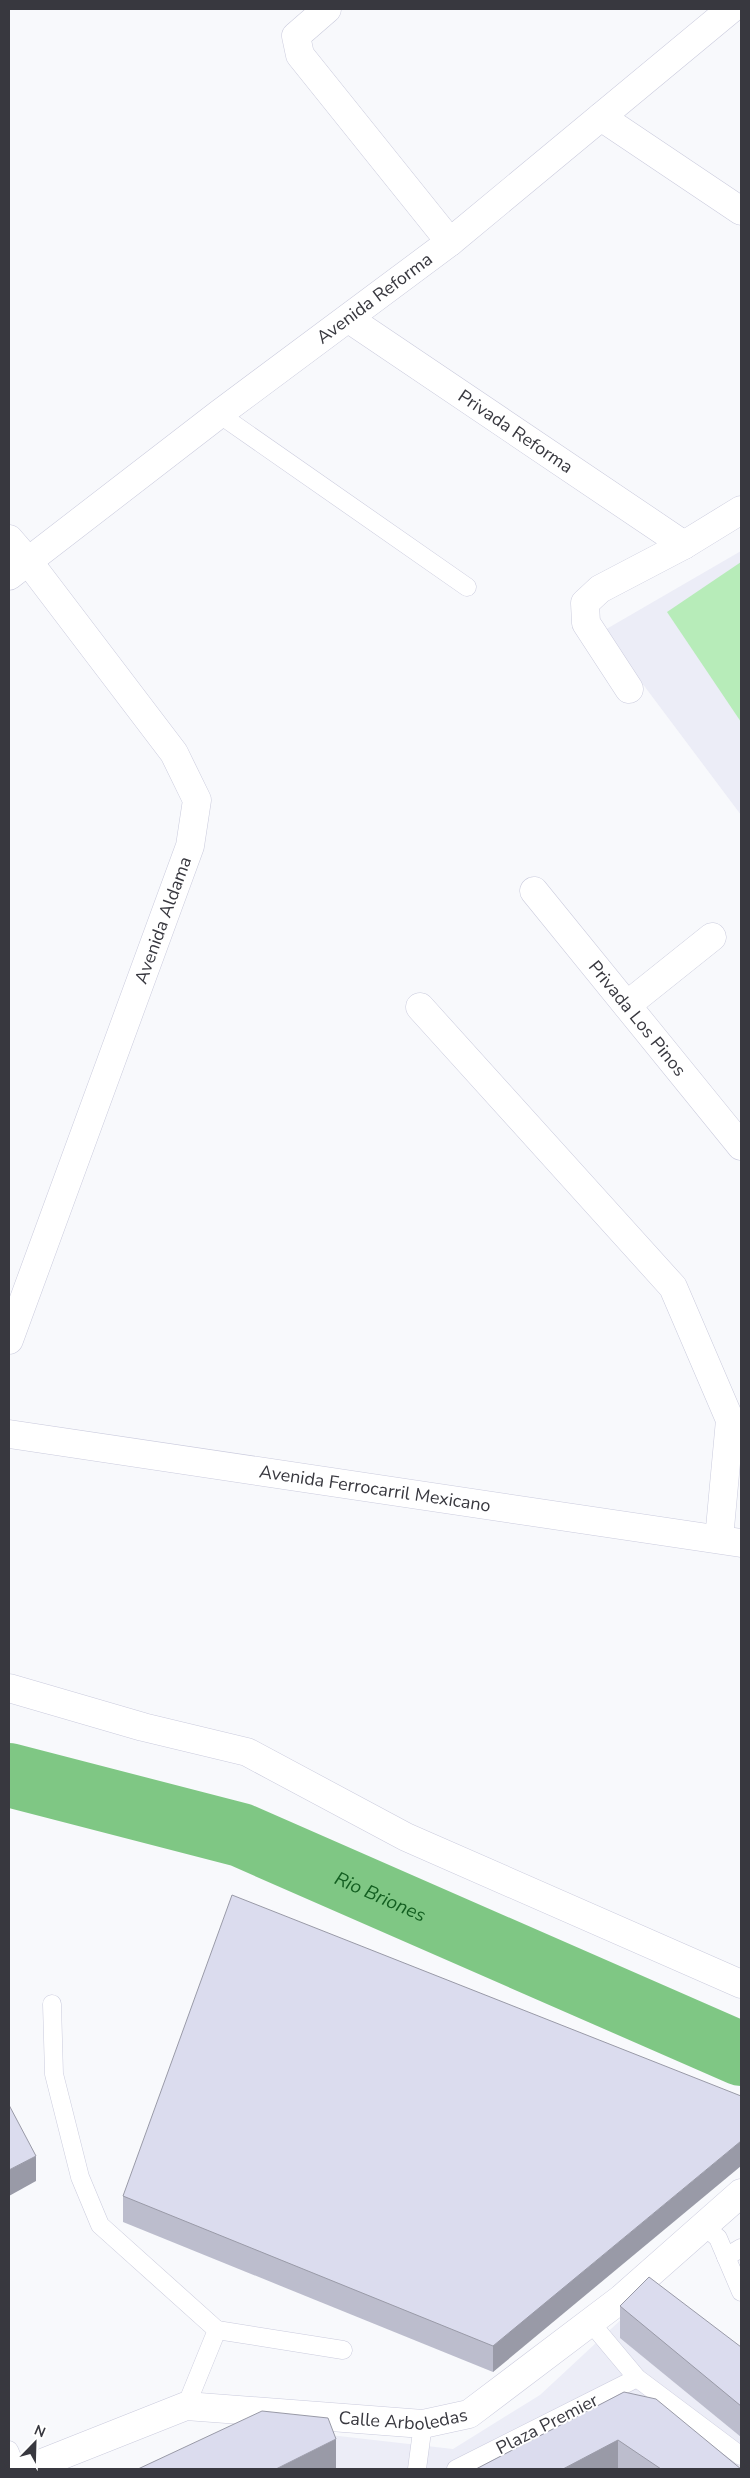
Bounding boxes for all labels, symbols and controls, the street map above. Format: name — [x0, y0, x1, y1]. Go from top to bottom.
street label: Avenida Reforma — [311, 247, 437, 349]
street label: Privada Reforma — [453, 384, 578, 479]
street label: Avenida Aldama — [129, 853, 197, 987]
street label: Privada Los Pinos — [583, 955, 692, 1081]
street label: Avenida Ferrocarril Mexicano — [258, 1459, 492, 1518]
water label: Rio Briones — [330, 1866, 430, 1928]
street label: Plaza Premier — [492, 2388, 603, 2460]
street label: Calle Arboledas — [338, 2403, 470, 2436]
north arrow — [10, 2418, 60, 2468]
text: N — [31, 2421, 48, 2442]

